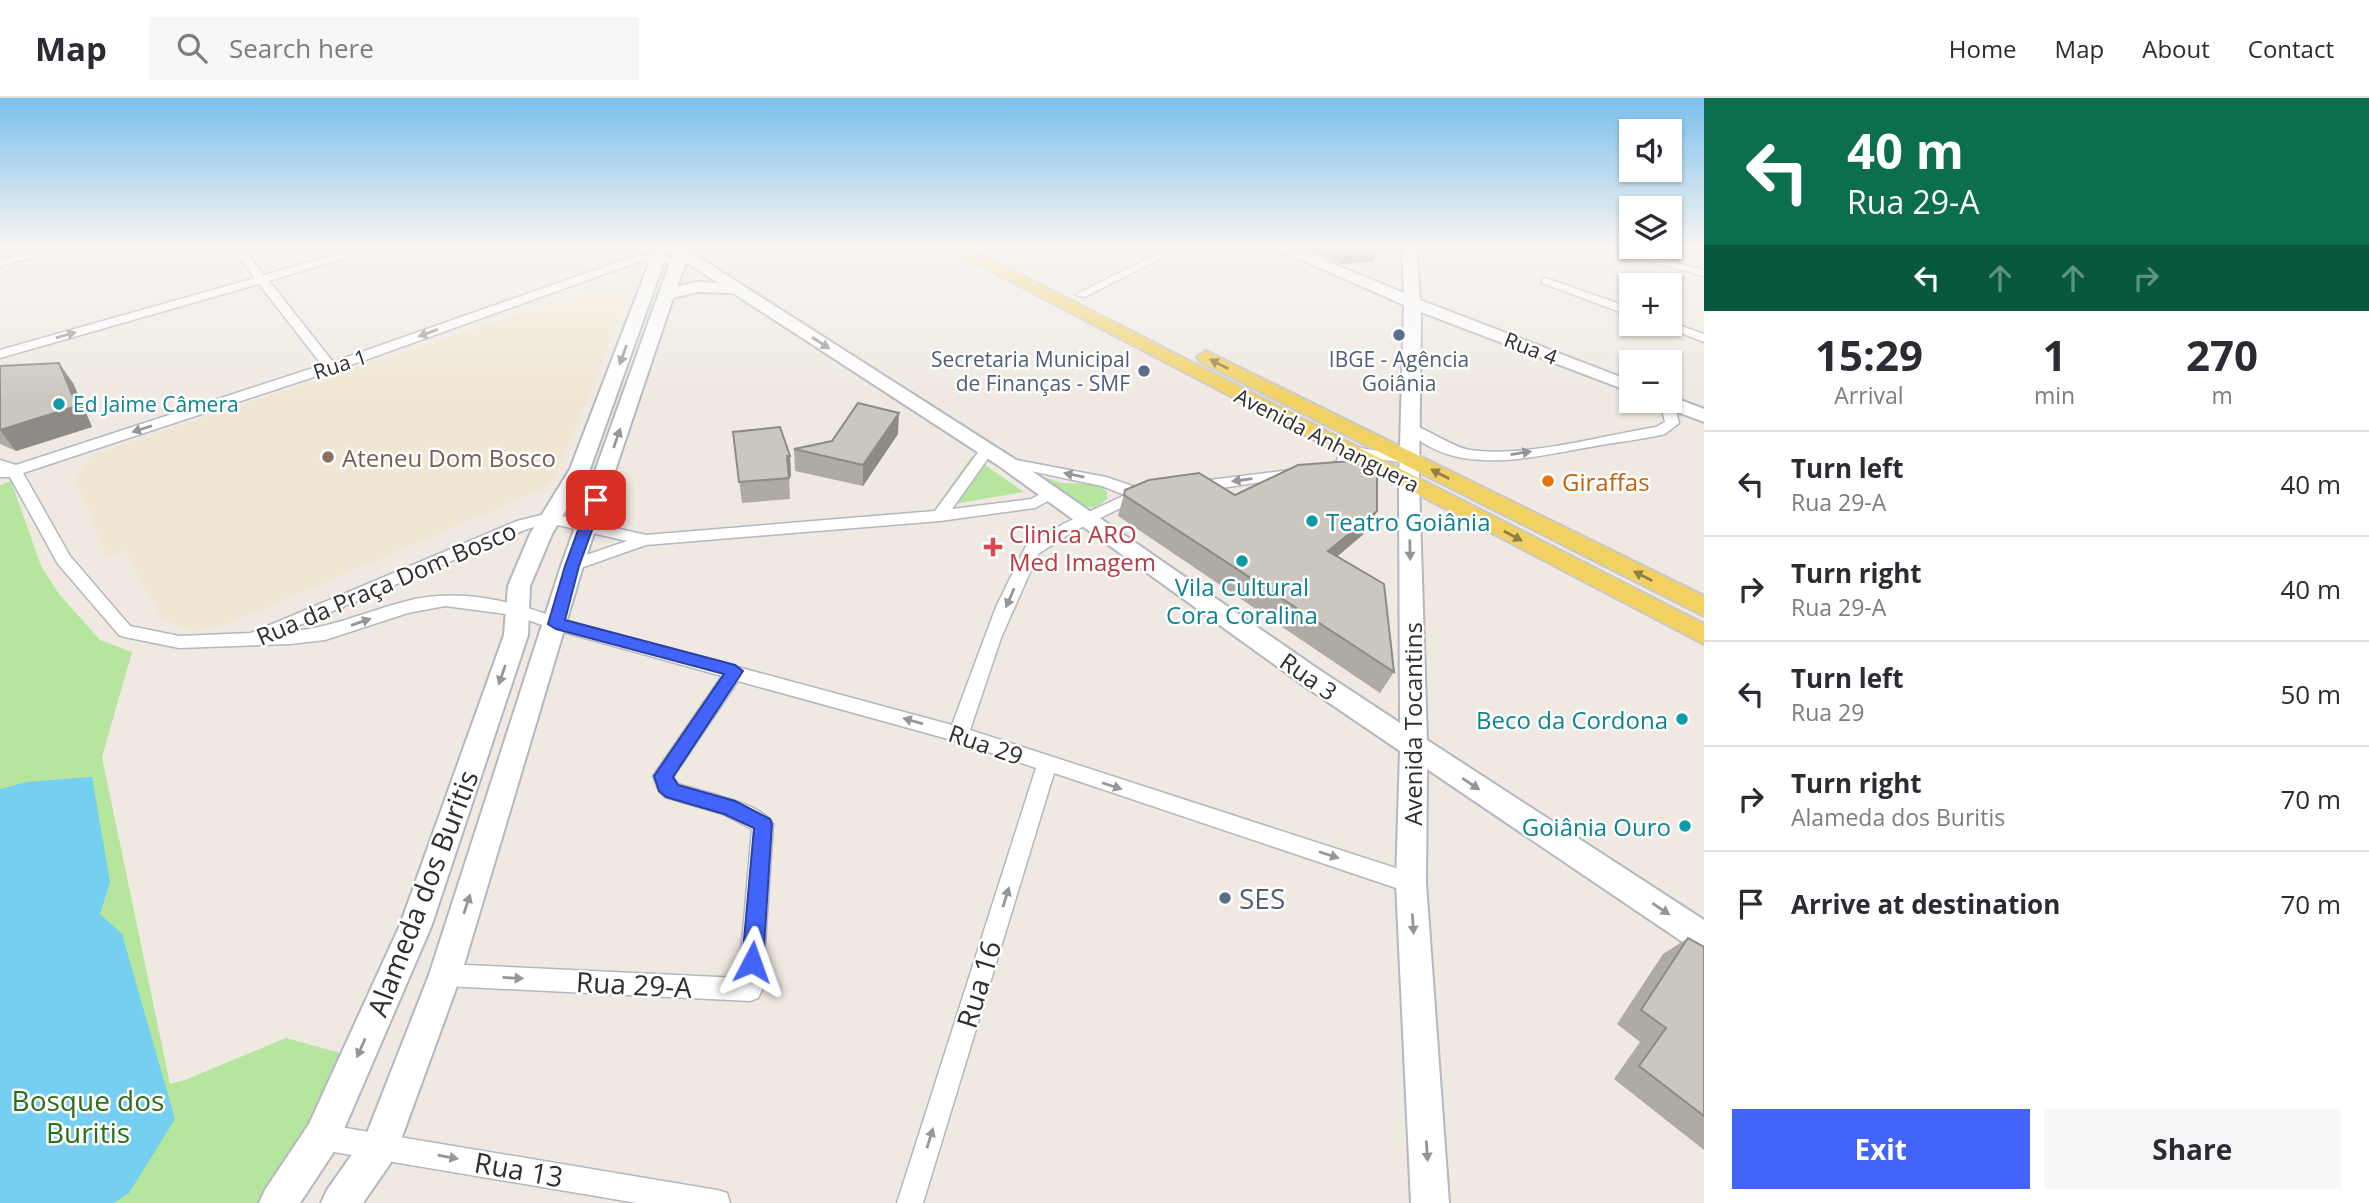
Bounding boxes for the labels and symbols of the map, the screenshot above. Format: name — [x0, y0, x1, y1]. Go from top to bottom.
street label: Rua 4 — [1500, 325, 1562, 371]
marker: IBGE - Agência Goiânia — [1391, 327, 1407, 343]
one-way arrow — [417, 328, 438, 339]
one-way arrow — [56, 330, 77, 340]
one-way arrow — [811, 336, 830, 349]
street label: Rua 1 — [310, 342, 370, 386]
one-way arrow — [617, 344, 628, 365]
place label: Secretaria Municipal de Finanças - SMF — [931, 345, 1130, 397]
place label: IBGE - Agência Goiânia — [1329, 345, 1469, 397]
one-way arrow — [1209, 358, 1229, 369]
marker: Secretaria Municipal de Finanças - SMF — [1136, 363, 1152, 379]
street label: Avenida Anhanguera — [1230, 381, 1424, 499]
place label: Ed Jaime Câmera — [73, 390, 239, 418]
marker: Ed Jaime Câmera — [51, 396, 67, 412]
one-way arrow — [131, 424, 152, 434]
one-way arrow — [612, 428, 623, 449]
place label: Ateneu Dom Bosco — [342, 441, 556, 474]
one-way arrow — [1510, 448, 1532, 459]
marker: Ateneu Dom Bosco — [320, 449, 336, 465]
place label: Giraffas — [1562, 465, 1650, 498]
one-way arrow — [1430, 468, 1450, 479]
pin — [566, 470, 626, 530]
one-way arrow — [1063, 470, 1085, 481]
marker: Giraffas — [1540, 473, 1556, 489]
one-way arrow — [1231, 475, 1253, 486]
place label: Teatro Goiânia — [1326, 505, 1490, 538]
street label: Rua da Praça Dom Bosco — [251, 513, 521, 653]
marker: Teatro Goiânia — [1304, 513, 1320, 529]
place label: Clinica ARO Med Imagem — [1009, 517, 1156, 578]
one-way arrow — [1503, 530, 1523, 542]
marker: Clinica ARO Med Imagem — [983, 537, 1003, 557]
one-way arrow — [1405, 539, 1416, 561]
marker: Vila Cultural Cora Coralina — [1234, 553, 1250, 569]
place label: Vila Cultural Cora Coralina — [1166, 570, 1318, 631]
one-way arrow — [1633, 571, 1653, 582]
one-way arrow — [1004, 588, 1015, 609]
one-way arrow — [350, 616, 371, 627]
street label: Avenida Tocantins — [1396, 622, 1429, 826]
street label: Rua 3 — [1274, 644, 1344, 708]
one-way arrow — [496, 664, 507, 685]
place label: Beco da Cordona — [1476, 703, 1668, 736]
marker: Beco da Cordona — [1674, 711, 1690, 727]
one-way arrow — [902, 715, 923, 725]
street label: Rua 29 — [944, 716, 1028, 772]
street label: Alameda dos Buritis — [358, 764, 486, 1022]
one-way arrow — [1461, 777, 1481, 790]
one-way arrow — [1102, 781, 1123, 791]
place label: Goiânia Ouro — [1522, 810, 1671, 843]
marker: Goiânia Ouro — [1677, 818, 1693, 834]
one-way arrow — [1318, 851, 1339, 861]
place label: SES — [1239, 879, 1285, 917]
one-way arrow — [1001, 887, 1011, 908]
marker: SES — [1217, 890, 1233, 906]
one-way arrow — [462, 893, 473, 914]
one-way arrow — [1651, 903, 1670, 916]
one-way arrow — [1408, 914, 1419, 936]
position arrow — [715, 925, 789, 999]
street label: Rua 16 — [947, 936, 1009, 1032]
street label: Rua 29-A — [575, 962, 693, 1006]
one-way arrow — [502, 973, 524, 984]
one-way arrow — [355, 1038, 367, 1058]
park label: Bosque dos Buritis — [12, 1081, 164, 1151]
one-way arrow — [926, 1127, 936, 1148]
one-way arrow — [1422, 1141, 1433, 1163]
street label: Rua 13 — [472, 1143, 566, 1195]
one-way arrow — [438, 1152, 460, 1163]

